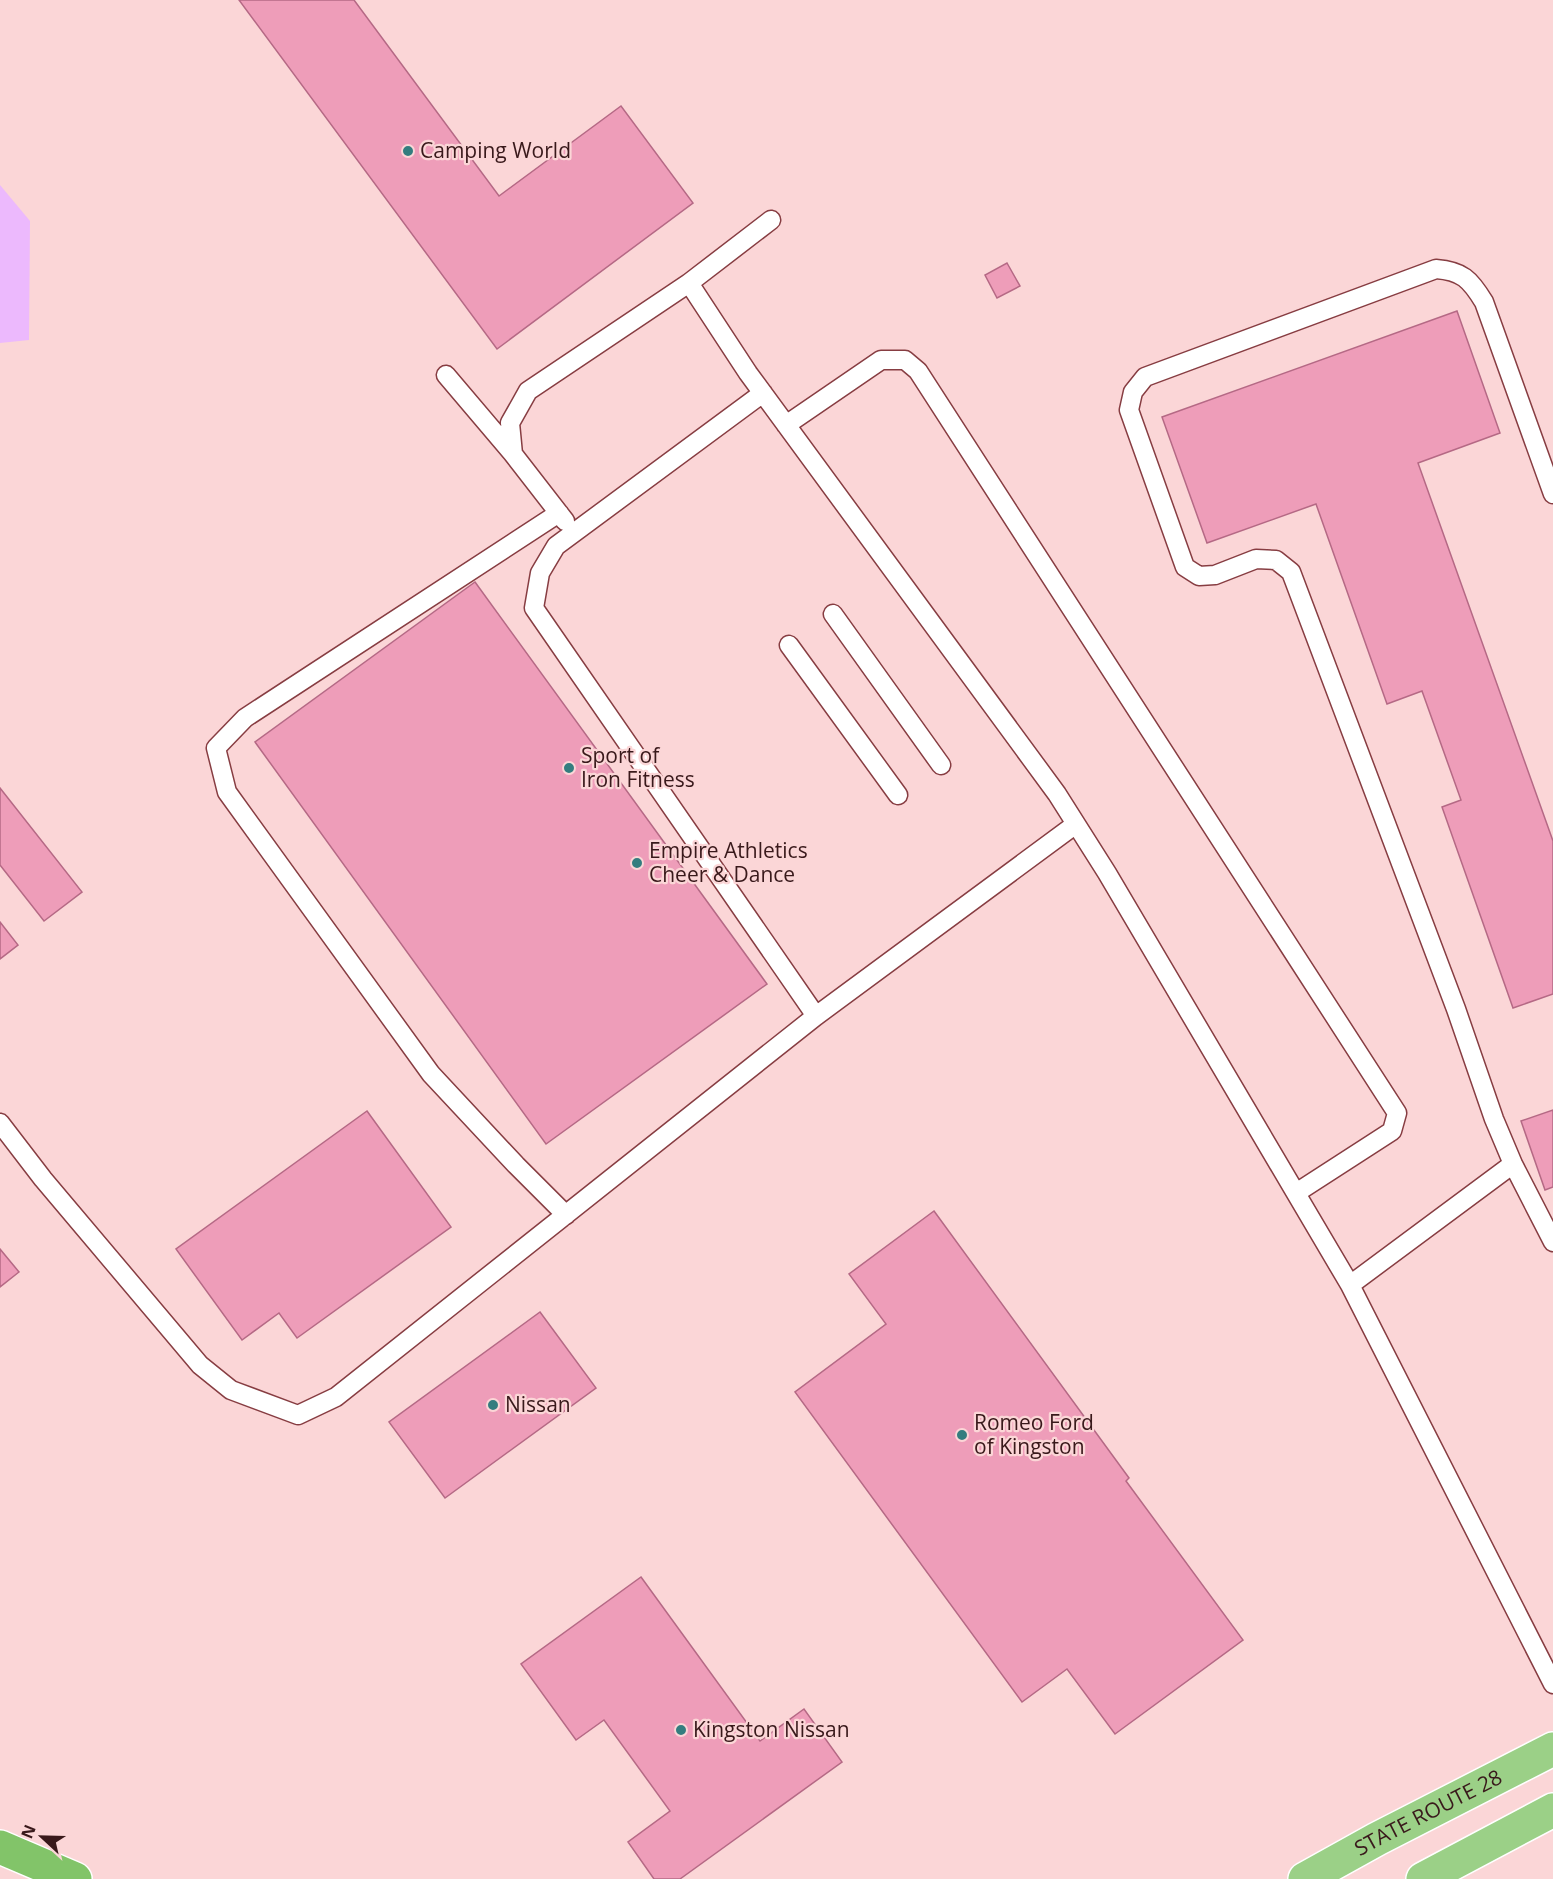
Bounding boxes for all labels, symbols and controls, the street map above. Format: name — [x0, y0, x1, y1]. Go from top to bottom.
place label: Camping World — [420, 136, 571, 164]
marker: Camping World — [401, 144, 415, 158]
place label: Sport of Iron Fitness — [581, 741, 695, 793]
marker: Sport of Iron Fitness — [562, 761, 576, 775]
place label: Empire Athletics Cheer & Dance — [649, 836, 808, 888]
marker: Empire Athletics Cheer & Dance — [630, 856, 644, 870]
place label: Nissan — [505, 1390, 571, 1418]
marker: Nissan — [486, 1398, 500, 1412]
place label: Romeo Ford of Kingston — [974, 1408, 1094, 1460]
marker: Romeo Ford of Kingston — [955, 1428, 969, 1442]
place label: Kingston Nissan — [693, 1715, 850, 1743]
marker: Kingston Nissan — [674, 1723, 688, 1737]
street label: STATE ROUTE 28 — [1349, 1762, 1507, 1862]
north arrow — [12, 1807, 72, 1867]
text: N — [15, 1821, 41, 1842]

